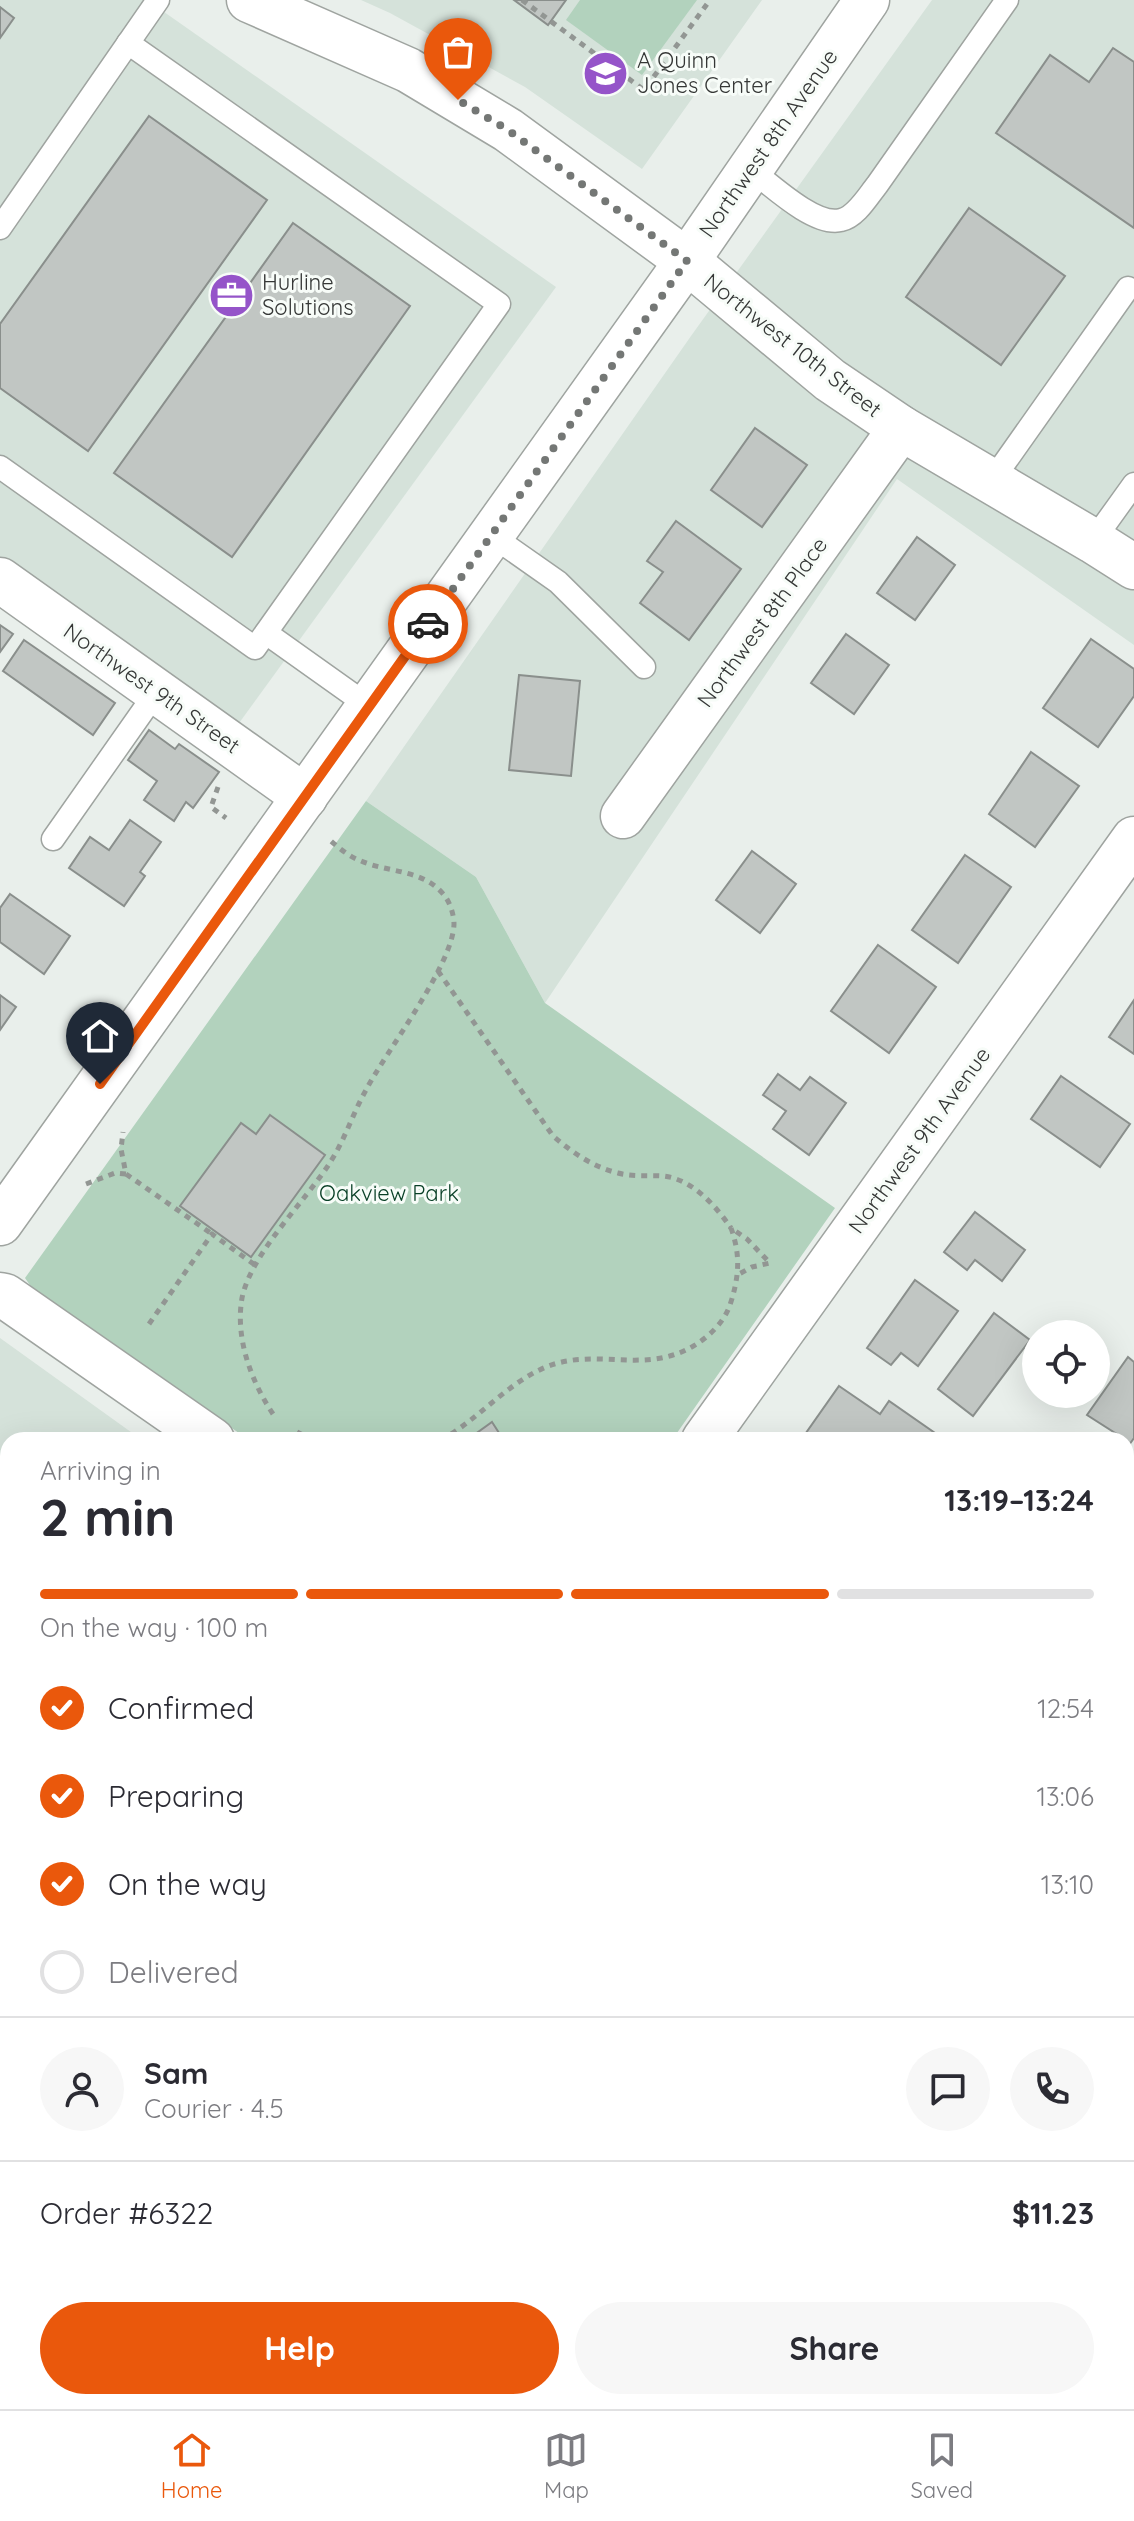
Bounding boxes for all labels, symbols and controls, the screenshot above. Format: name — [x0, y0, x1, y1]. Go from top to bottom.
pin — [424, 18, 492, 100]
icon: bag — [436, 30, 480, 74]
street label: Northwest 8th Avenue — [692, 43, 844, 243]
place label: A Quinn Jones Center — [637, 46, 773, 99]
school or university icon: A Quinn Jones Center — [582, 49, 630, 97]
street label: Northwest 10th Street — [699, 267, 887, 423]
place label: Hurline Solutions — [262, 268, 354, 321]
office icon: Hurline Solutions — [207, 271, 255, 319]
street label: Northwest 8th Place — [691, 531, 833, 713]
courier — [388, 584, 468, 664]
icon: car — [406, 602, 450, 646]
street label: Northwest 9th Street — [58, 617, 246, 759]
pin — [66, 1002, 134, 1084]
icon: home — [78, 1014, 122, 1058]
street label: Northwest 9th Avenue — [842, 1041, 996, 1239]
park label: Oakview Park — [319, 1179, 459, 1207]
map controls — [1022, 1320, 1110, 1408]
button: locate — [1022, 1320, 1110, 1408]
text: Arriving in — [40, 1454, 161, 1487]
text: 13:19–13:24 — [944, 1481, 1094, 1519]
text: 2 min — [40, 1484, 175, 1549]
text: On the way · 100 m — [40, 1611, 268, 1644]
icon: check — [40, 1686, 84, 1730]
text: Confirmed — [108, 1689, 254, 1727]
text: 12:54 — [1037, 1692, 1094, 1725]
icon: check — [40, 1774, 84, 1818]
text: Preparing — [108, 1777, 244, 1815]
text: 13:06 — [1036, 1780, 1094, 1813]
icon: check — [40, 1862, 84, 1906]
text: On the way — [108, 1865, 267, 1903]
text: 13:10 — [1041, 1868, 1094, 1901]
text: Delivered — [108, 1953, 239, 1991]
button: person — [40, 2047, 124, 2131]
button: chat — [906, 2047, 990, 2131]
button: phone — [1010, 2047, 1094, 2131]
text: Sam — [144, 2054, 208, 2092]
text: Courier · 4.5 — [144, 2092, 284, 2125]
text: Order #6322 — [40, 2194, 213, 2232]
text: $11.23 — [1012, 2194, 1094, 2232]
button: Help — [40, 2302, 559, 2394]
button: Share — [575, 2302, 1094, 2394]
tab: Home — [161, 2428, 222, 2504]
tab: Map — [544, 2428, 589, 2504]
tab: Saved — [910, 2428, 973, 2504]

